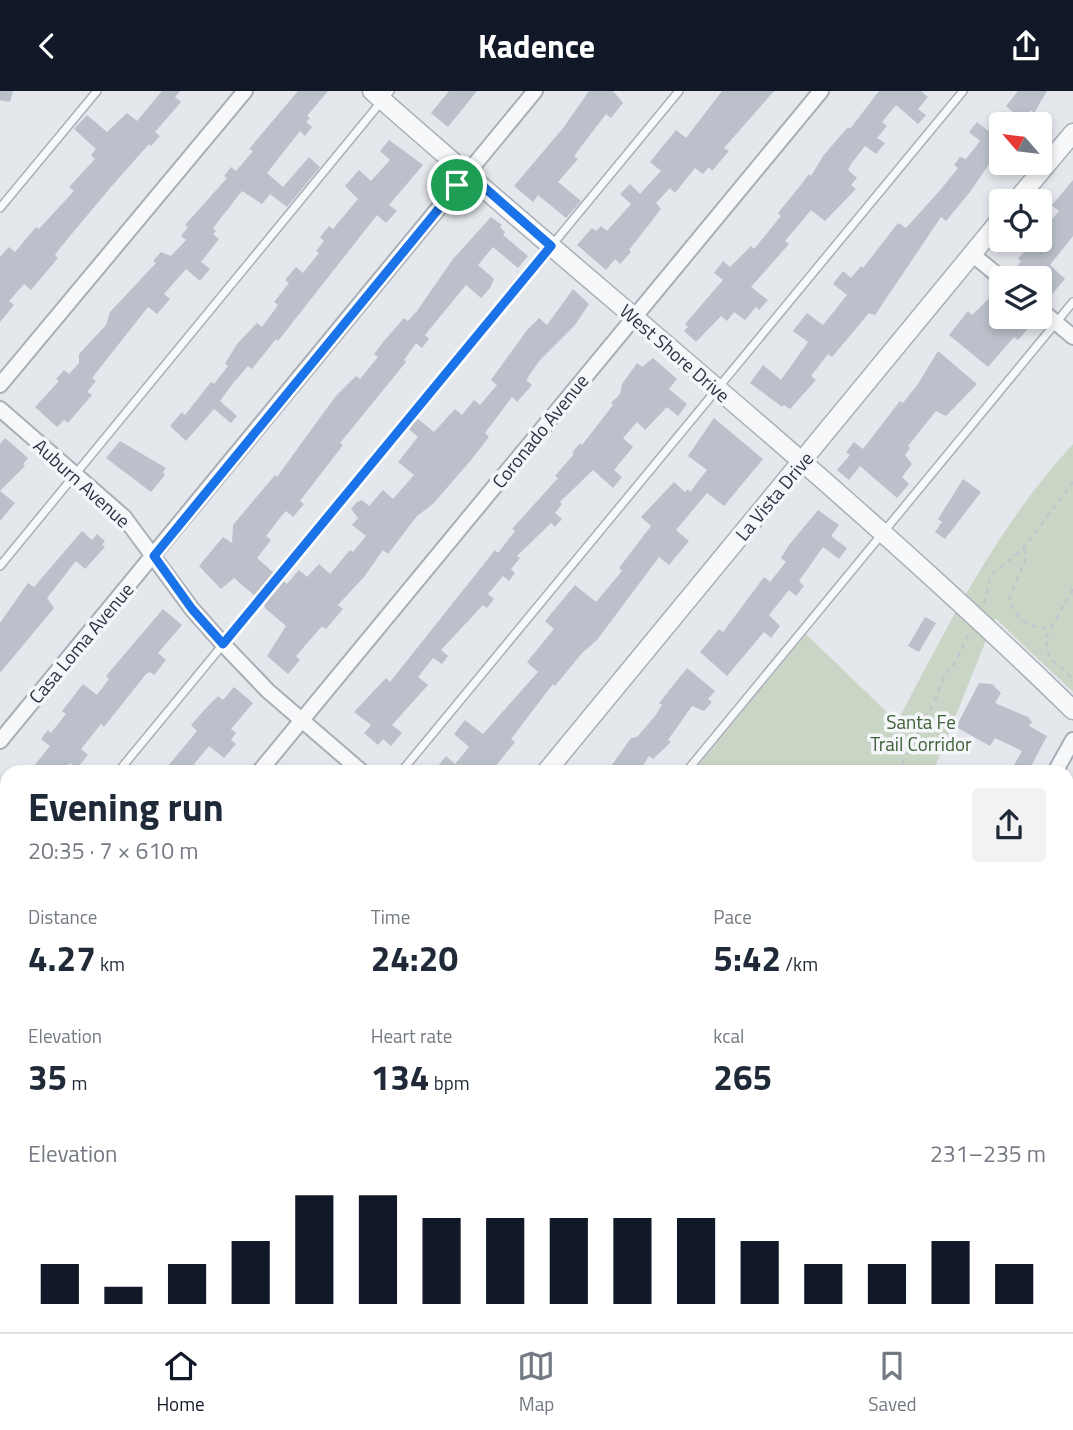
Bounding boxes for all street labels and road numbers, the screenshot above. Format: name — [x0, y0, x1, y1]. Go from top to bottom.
street label: West Shore Drive — [614, 296, 737, 409]
street label: Coronado Avenue — [484, 367, 595, 494]
street label: Auburn Avenue — [27, 431, 137, 534]
street label: La Vista Drive — [728, 445, 820, 547]
street label: Casa Loma Avenue — [21, 576, 140, 710]

